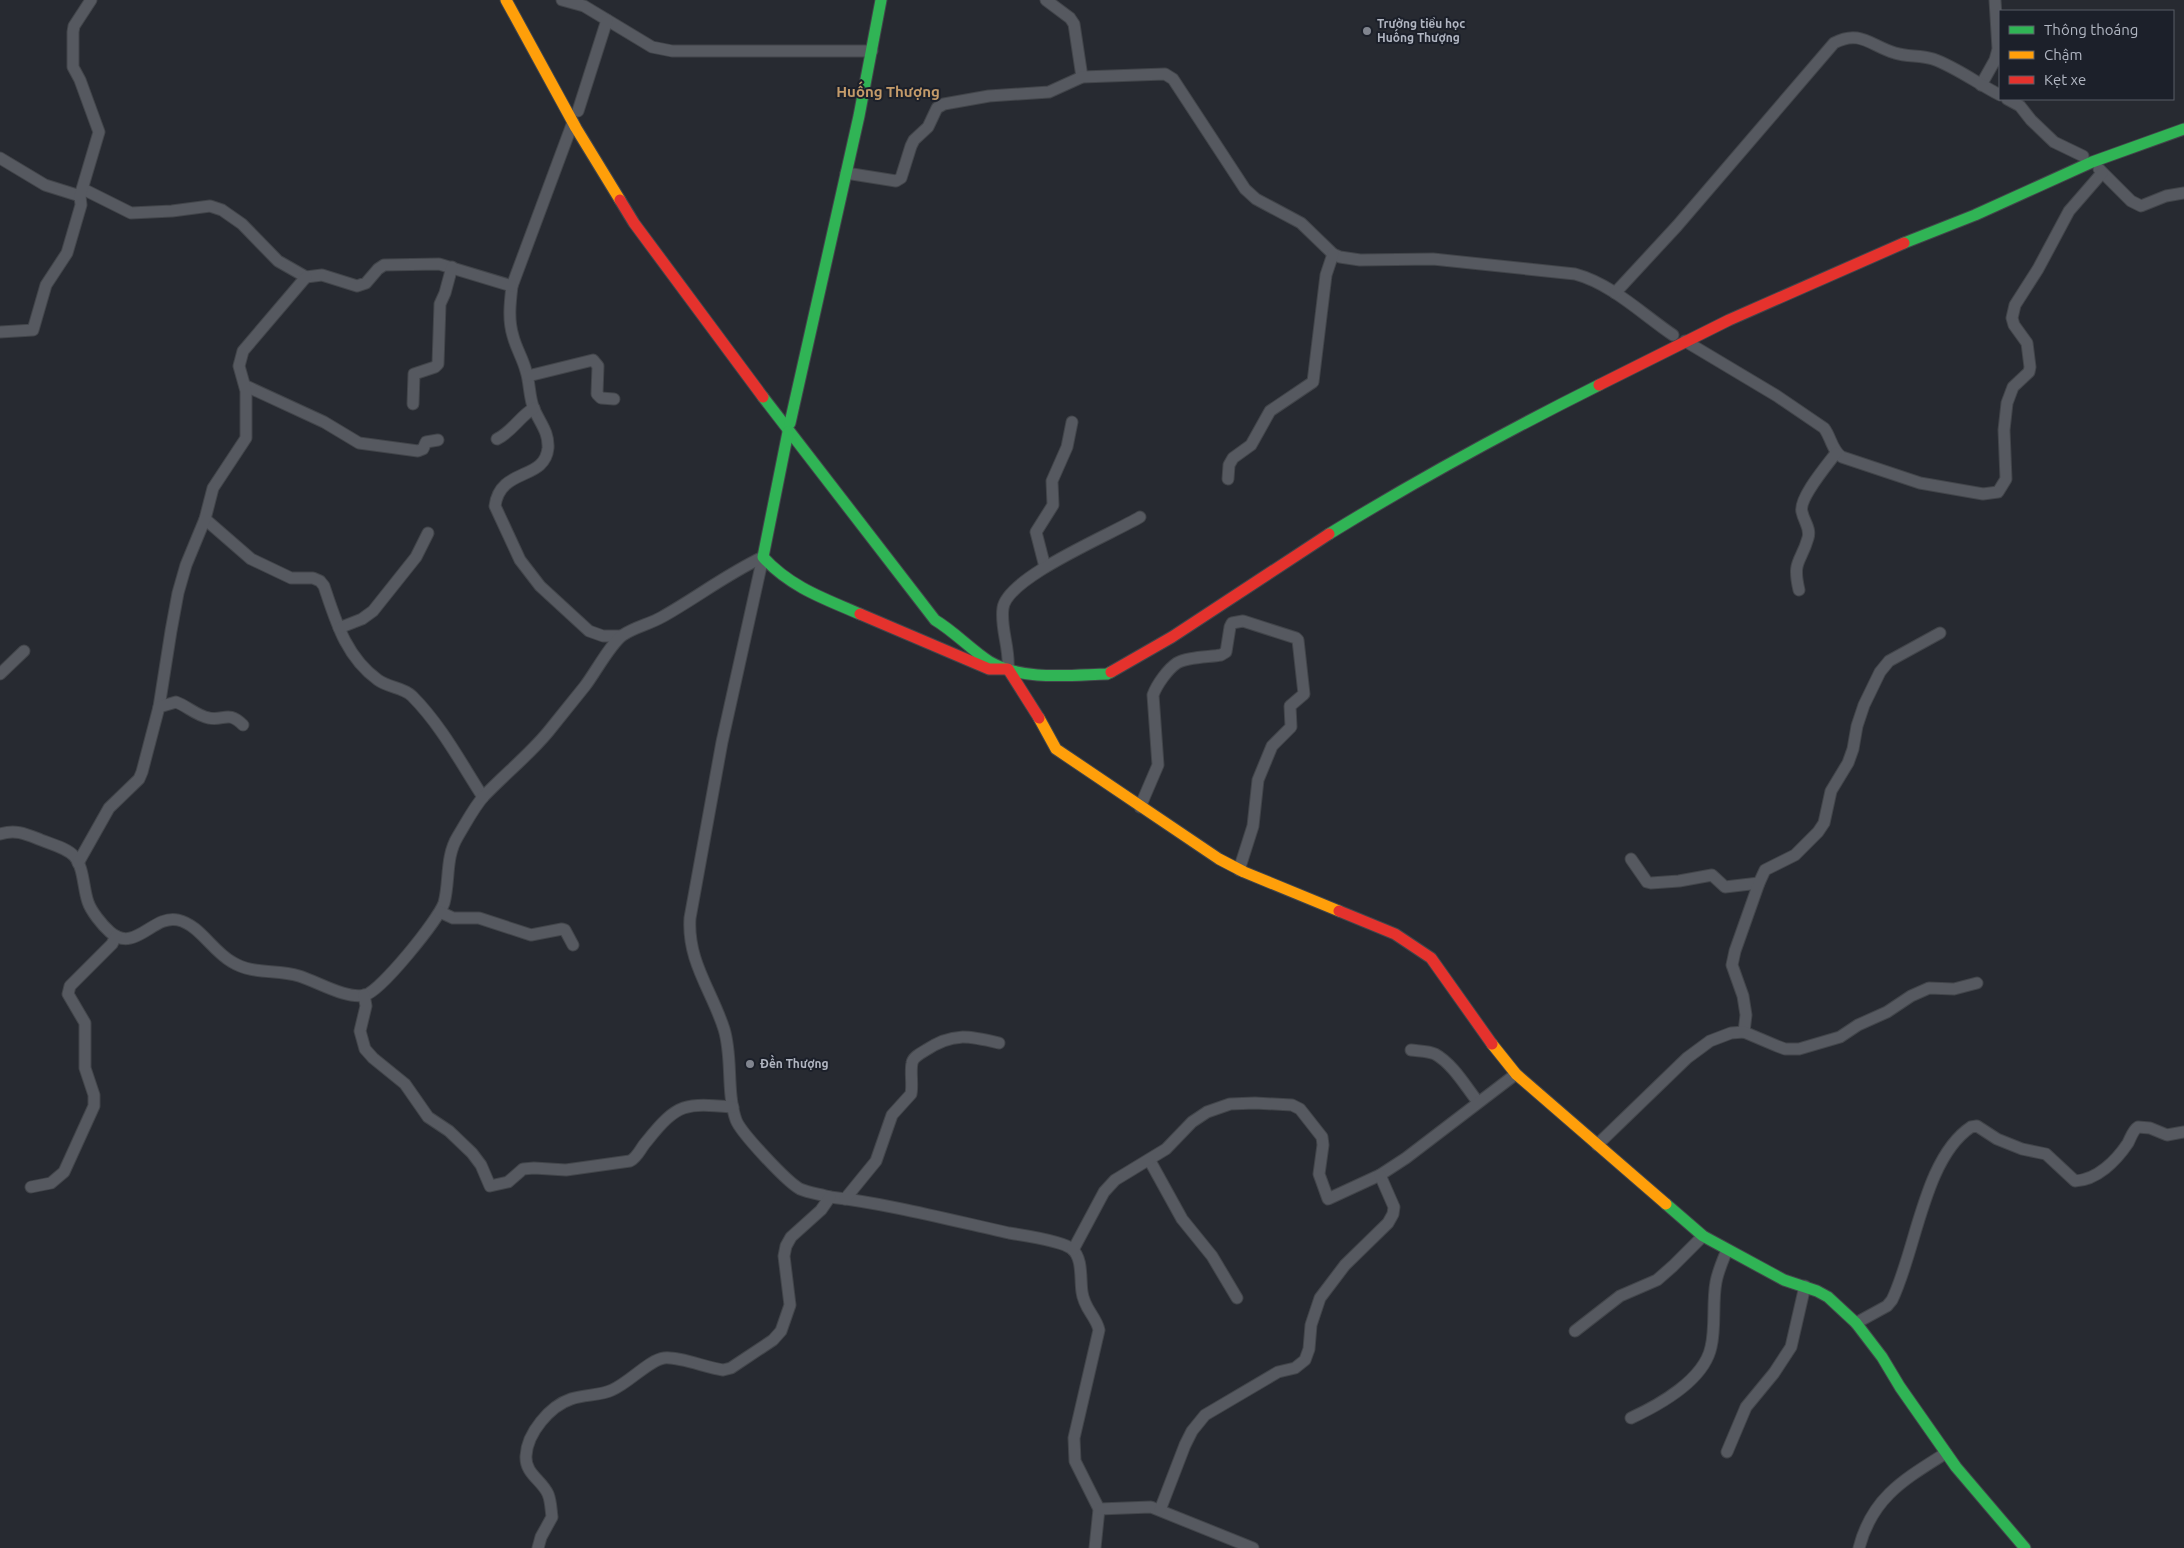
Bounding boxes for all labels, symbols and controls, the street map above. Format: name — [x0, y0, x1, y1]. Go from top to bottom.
legend — [1999, 10, 2174, 100]
place label: Trường tiểu học Huống Thượng — [1377, 17, 1465, 44]
text: Thông thoáng — [2044, 21, 2138, 38]
marker: Trường tiểu học Huống Thượng — [1361, 25, 1373, 37]
text: Chậm — [2044, 46, 2082, 63]
text: Kẹt xe — [2044, 71, 2086, 88]
district label: Huống Thượng — [836, 81, 940, 100]
place label: Đền Thượng — [760, 1054, 829, 1070]
marker: Đền Thượng — [744, 1058, 756, 1070]

